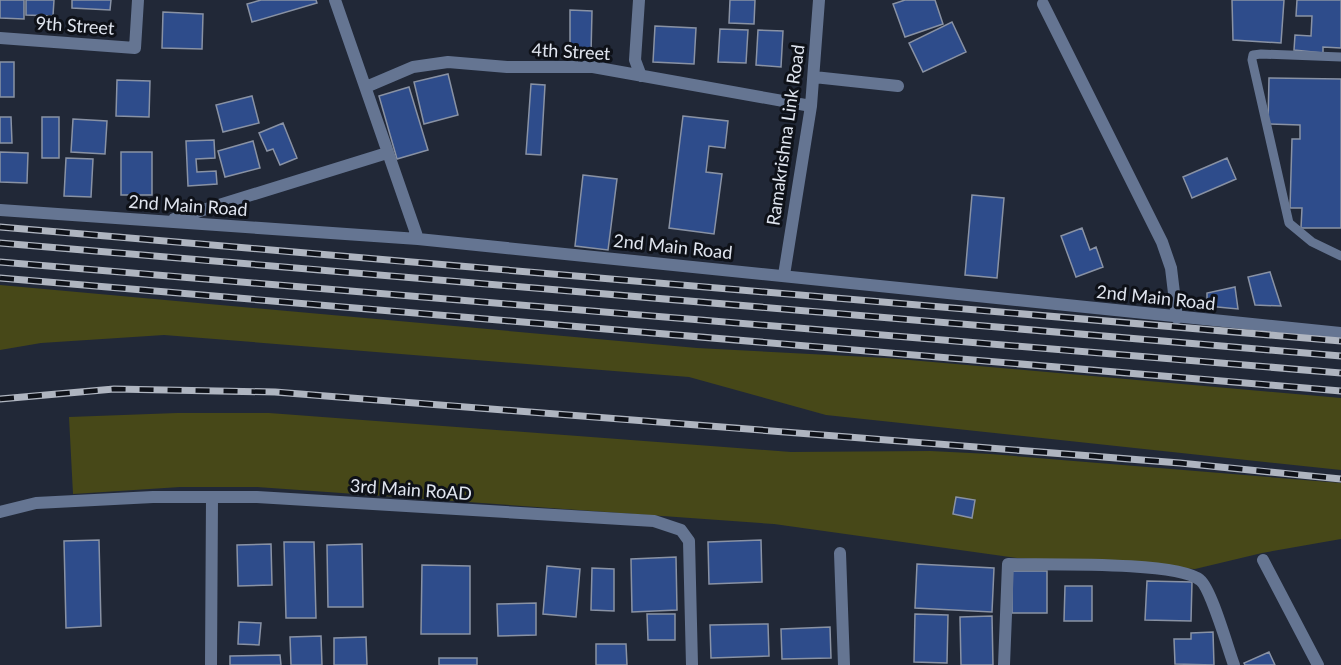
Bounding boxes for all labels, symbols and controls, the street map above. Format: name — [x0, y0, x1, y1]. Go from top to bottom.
street label: 9th Street — [35, 11, 116, 39]
street label: 4th Street — [531, 38, 612, 64]
street label: Ramakrishna Link Road — [761, 43, 809, 227]
street label: 2nd Main Road — [128, 190, 248, 220]
street label: 2nd Main Road — [612, 229, 734, 263]
street label: 2nd Main Road — [1095, 280, 1217, 314]
street label: 3rd Main RoAD — [349, 474, 473, 504]

